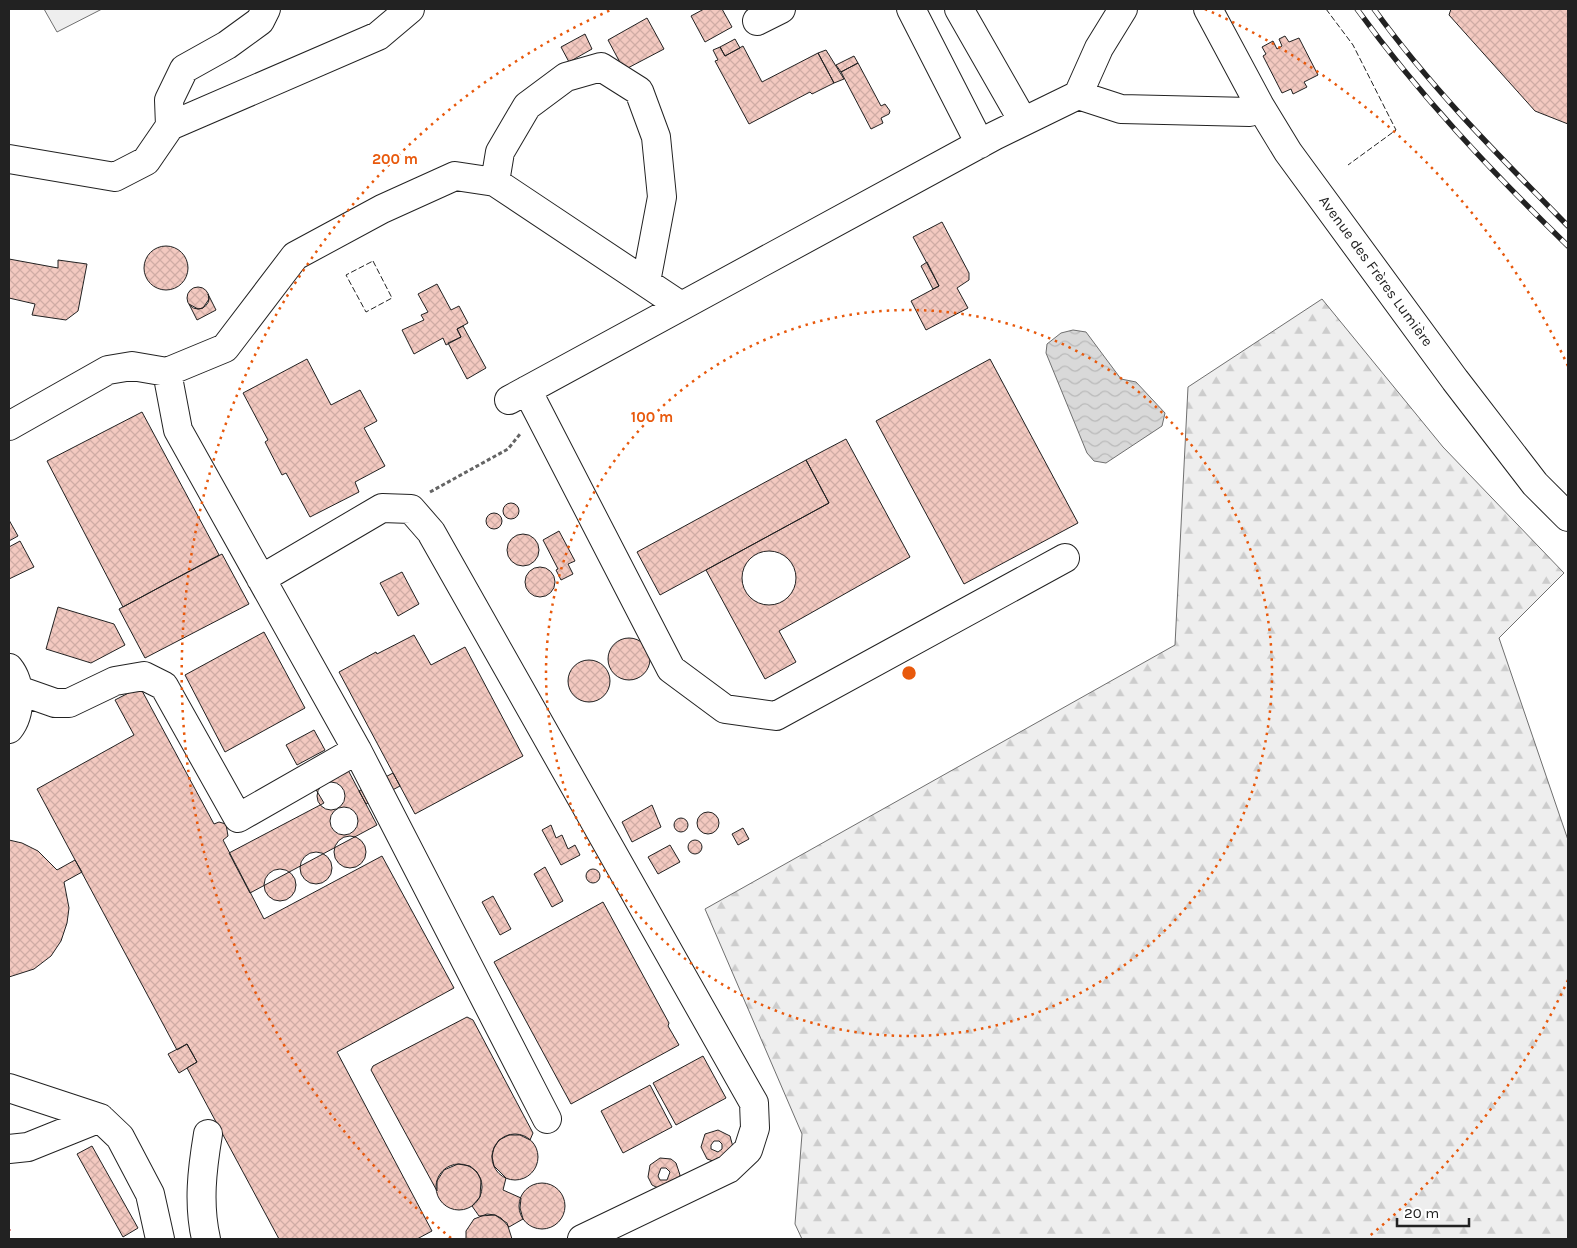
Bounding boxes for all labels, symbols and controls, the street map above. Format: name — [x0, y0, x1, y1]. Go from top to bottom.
text: 200 m — [372, 150, 418, 168]
street label: Avenue des Frères Lumière — [1315, 192, 1437, 350]
text: 100 m — [631, 408, 673, 426]
centre of rings — [900, 664, 918, 682]
scale bar — [1397, 1196, 1470, 1228]
text: 20 m — [1404, 1204, 1439, 1222]

